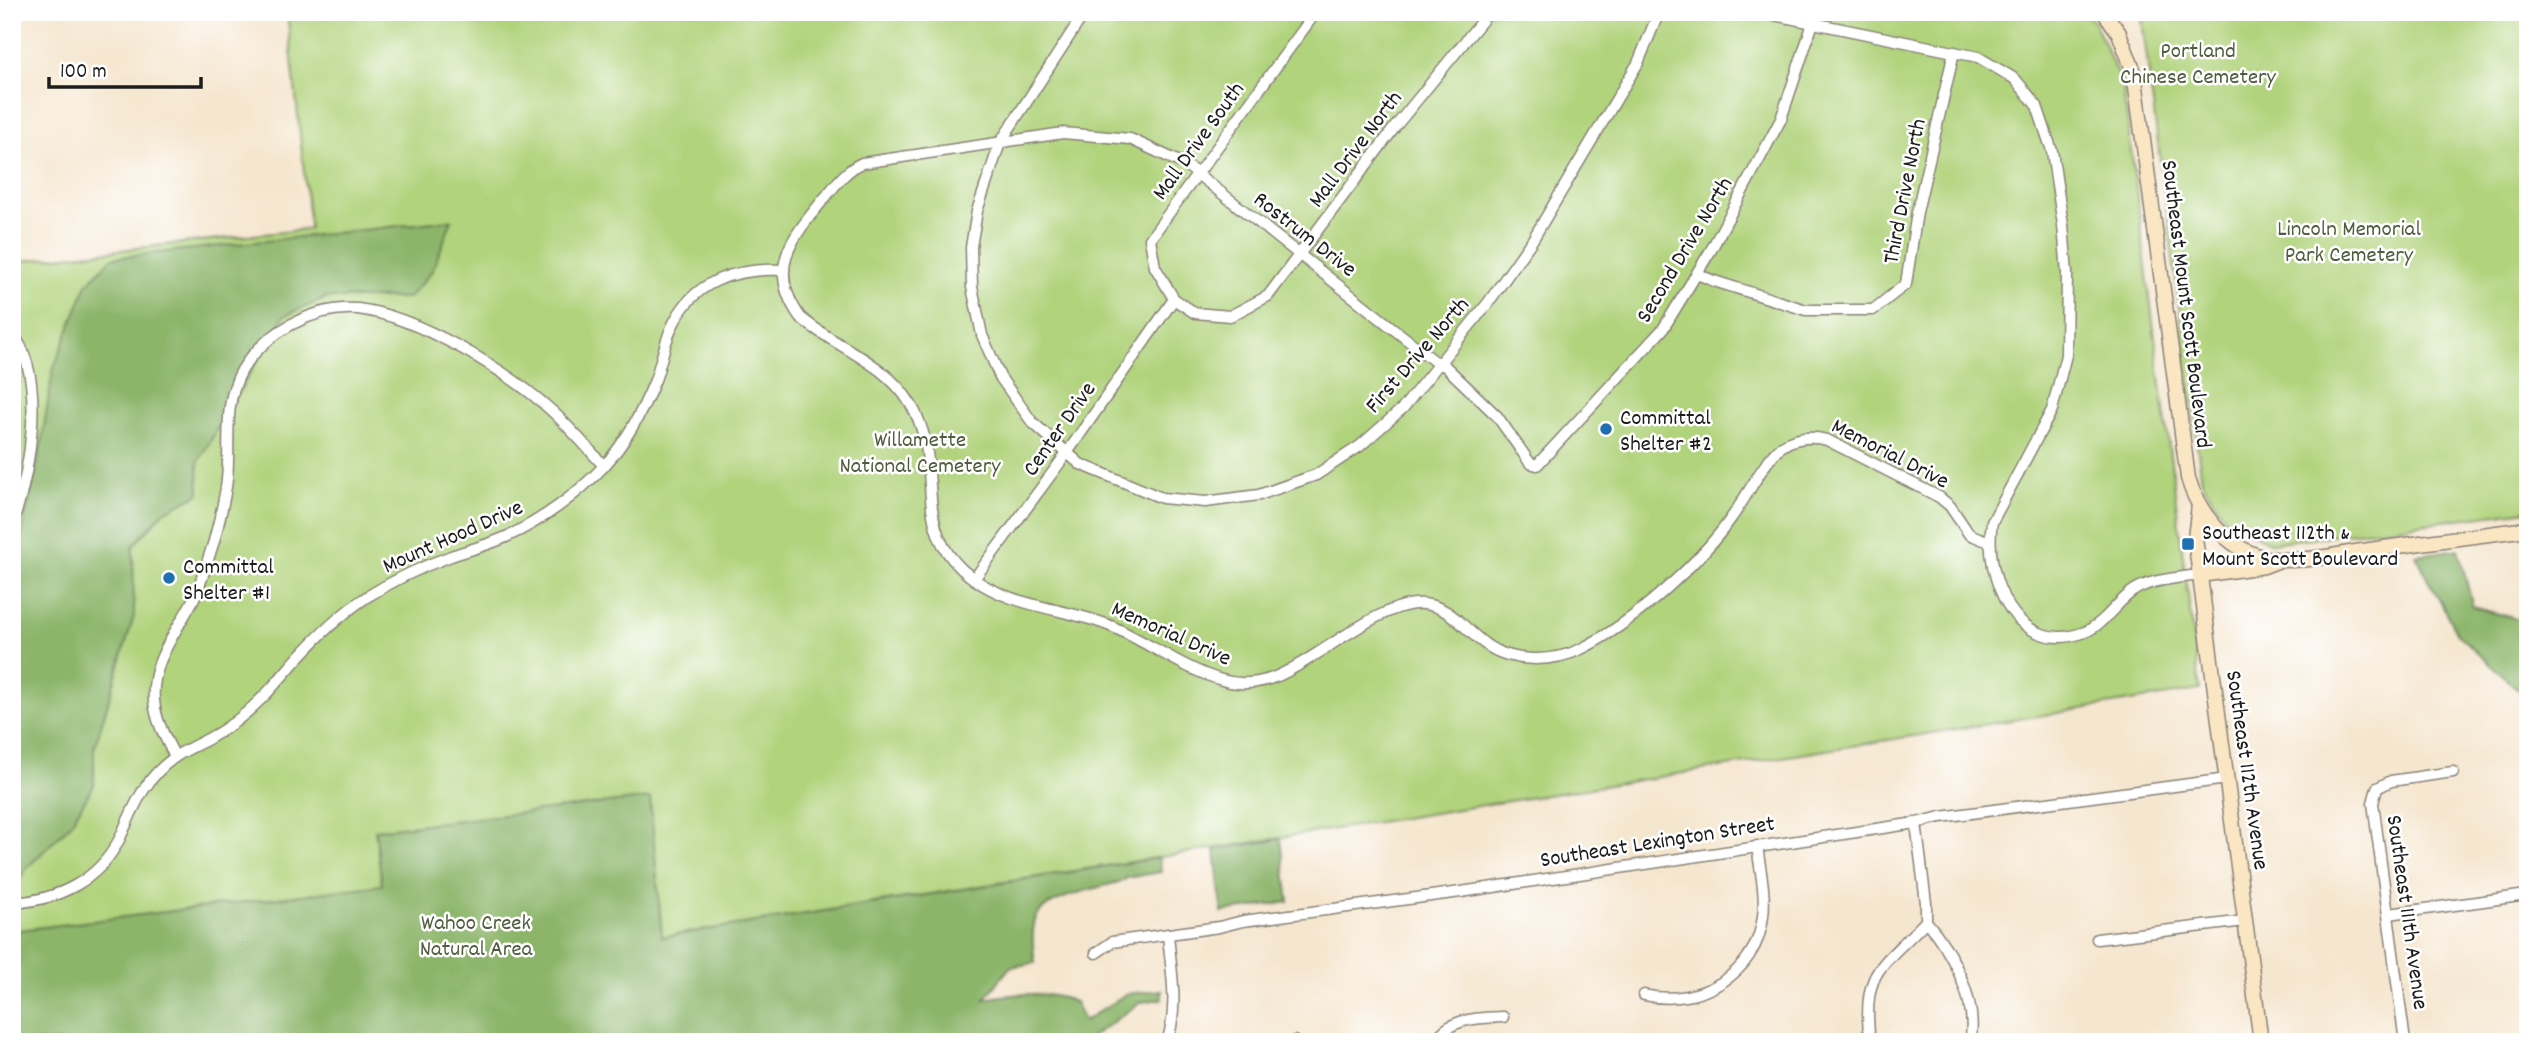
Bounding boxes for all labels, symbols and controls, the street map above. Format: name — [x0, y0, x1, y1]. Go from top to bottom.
park label: Portland Chinese Cemetery — [2120, 36, 2277, 95]
scale bar — [49, 46, 201, 90]
text: 100 m — [60, 58, 107, 88]
street label: Mall Drive South — [1146, 76, 1254, 208]
street label: Mall Drive North — [1302, 85, 1412, 216]
street label: Third Drive North — [1876, 116, 1937, 267]
street label: Southeast Mount Scott Boulevard — [2150, 159, 2219, 450]
street label: Second Drive North — [1629, 172, 1743, 330]
street label: Rostrum Drive — [1245, 185, 1363, 287]
park label: Lincoln Memorial Park Cemetery — [2277, 214, 2421, 273]
street label: First Drive North — [1359, 291, 1479, 422]
street label: Center Drive — [1016, 376, 1106, 484]
place label: Committal Shelter #2 — [1620, 403, 1712, 462]
street label: Memorial Drive — [1825, 411, 1954, 499]
marker: Committal Shelter #2 — [1598, 421, 1614, 437]
park label: Willamette National Cemetery — [839, 425, 1001, 484]
street label: Mount Hood Drive — [378, 492, 529, 584]
place label: Southeast 112th & Mount Scott Boulevard — [2202, 518, 2398, 577]
marker: Southeast 112th & Mount Scott Boulevard — [2180, 536, 2196, 552]
place label: Committal Shelter #1 — [183, 552, 274, 611]
marker: Committal Shelter #1 — [161, 570, 177, 586]
street label: Memorial Drive — [1105, 594, 1236, 676]
street label: Southeast 112th Avenue — [2215, 669, 2276, 872]
street label: Southeast Lexington Street — [1538, 809, 1777, 878]
street label: Southeast 111th Avenue — [2376, 813, 2436, 1012]
park label: Wahoo Creek Natural Area — [420, 908, 534, 967]

